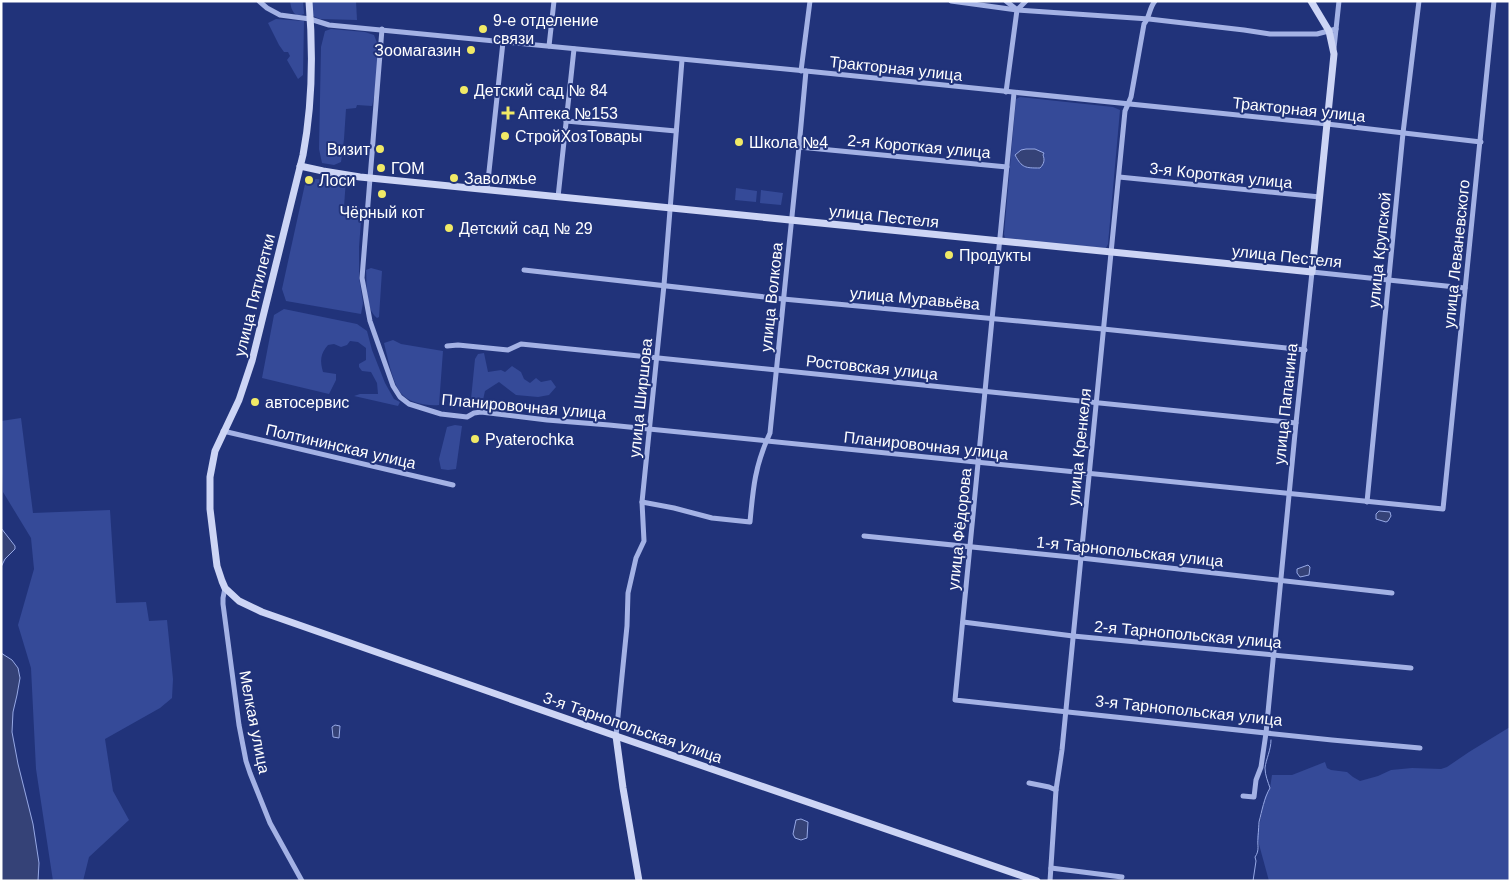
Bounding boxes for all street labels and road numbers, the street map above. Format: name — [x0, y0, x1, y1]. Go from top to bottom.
street label: Тракторная улица — [829, 53, 963, 84]
street label: Тракторная улица — [1232, 94, 1366, 125]
street label: 2-я Короткая улица — [847, 132, 991, 161]
street label: 3-я Короткая улица — [1149, 160, 1293, 191]
street label: улица Леваневского — [1440, 179, 1473, 329]
street label: улица Крупской — [1365, 191, 1394, 309]
street label: улица Пестеля — [828, 202, 940, 231]
street label: улица Пятилетки — [231, 232, 278, 358]
street label: улица Волкова — [757, 241, 786, 353]
street label: улица Пестеля — [1231, 242, 1343, 271]
street label: улица Муравьёва — [849, 284, 981, 313]
street label: улица Ширшова — [626, 337, 655, 459]
street label: улица Папанина — [1271, 342, 1300, 466]
street label: Ростовская улица — [805, 352, 939, 383]
street label: улица Кренкеля — [1065, 388, 1094, 507]
street label: Планировочная улица — [441, 391, 607, 422]
street label: Полтининская улица — [264, 421, 418, 472]
street label: Планировочная улица — [843, 428, 1009, 463]
street label: улица Фёдорова — [945, 467, 974, 591]
street label: 1-я Тарнопольская улица — [1035, 533, 1224, 570]
street label: 2-я Тарнопольская улица — [1093, 618, 1283, 651]
street label: Мелкая улица — [236, 669, 273, 775]
street label: 3-я Тарнопольская улица — [541, 689, 725, 766]
street label: 3-я Тарнопольская улица — [1094, 692, 1283, 729]

